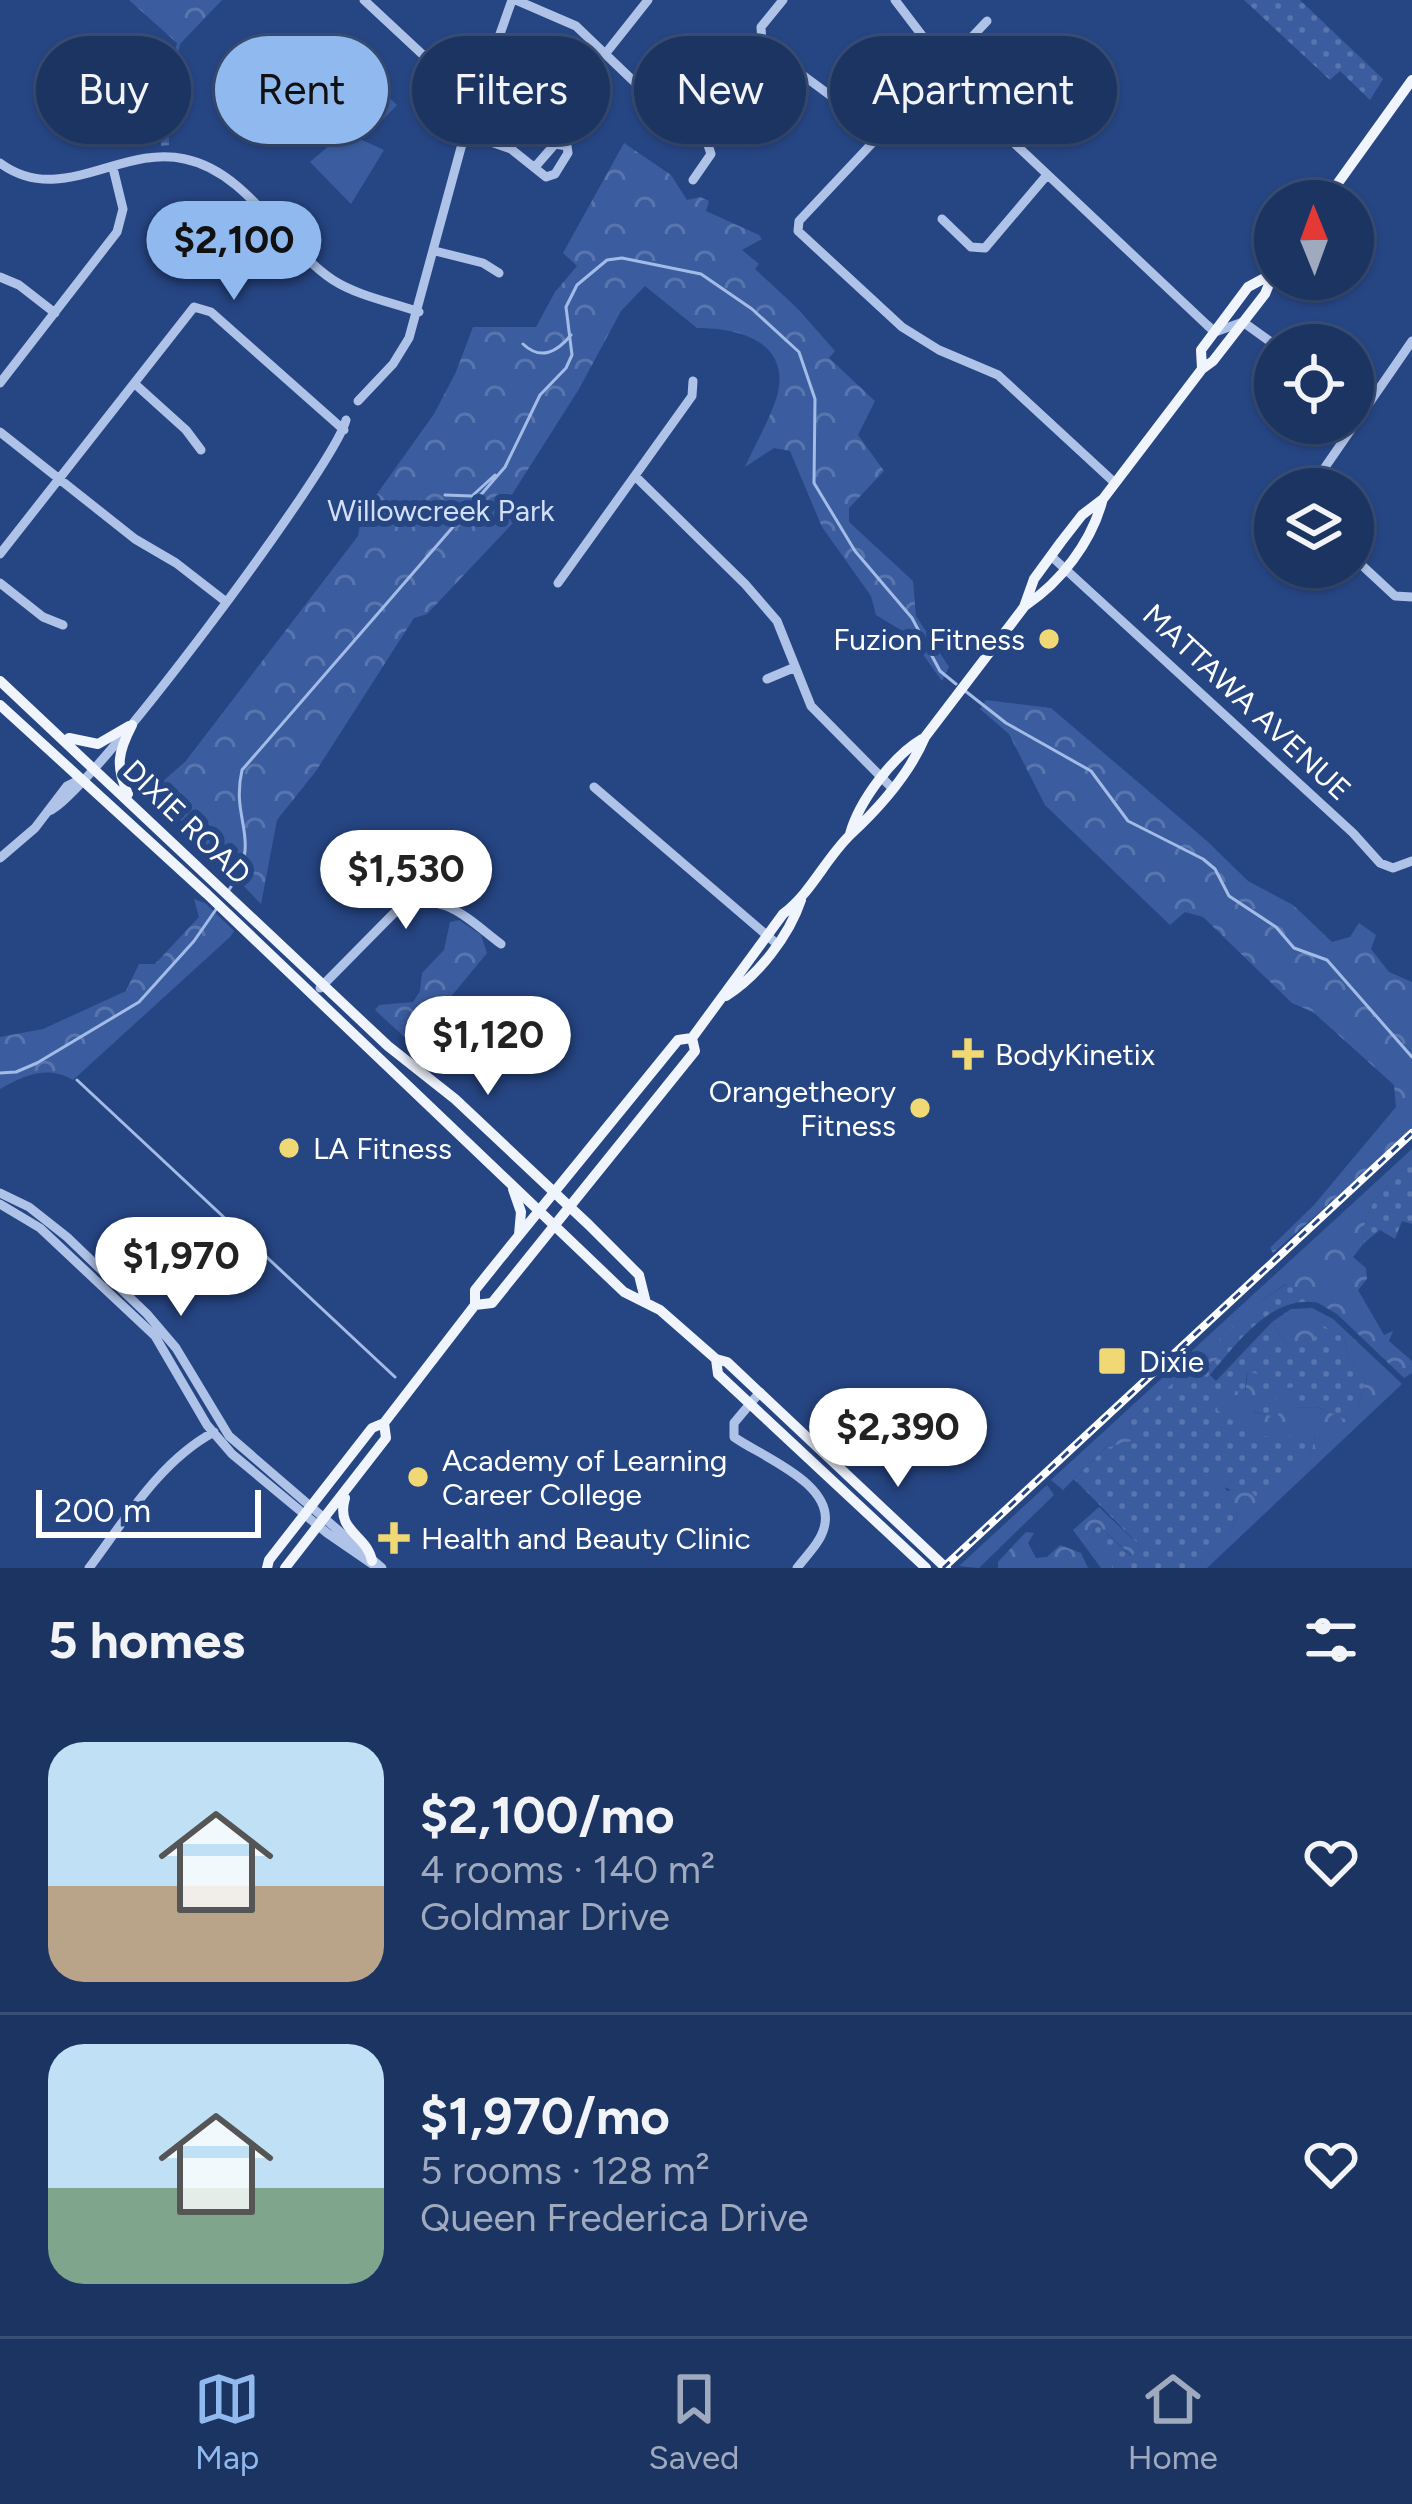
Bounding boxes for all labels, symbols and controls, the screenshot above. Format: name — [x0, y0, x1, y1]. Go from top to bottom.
chip: Buy — [36, 36, 191, 144]
chip: Rent — [215, 36, 388, 144]
chip: Filters — [412, 36, 610, 144]
chip: New — [634, 36, 806, 144]
chip: Apartment — [830, 36, 1117, 144]
north arrow — [1254, 180, 1374, 300]
map controls — [1254, 180, 1374, 588]
pin: $2,100 — [136, 201, 332, 303]
text: $2,100 — [173, 216, 295, 263]
button: locate — [1254, 324, 1374, 444]
button: layers — [1254, 468, 1374, 588]
park label: Willowcreek Park — [327, 492, 555, 529]
street label: MATTAWA AVENUE — [1135, 596, 1359, 808]
place label: Fuzion Fitness — [833, 621, 1025, 658]
marker: Fuzion Fitness — [1036, 626, 1062, 652]
street label: DIXIE ROAD — [115, 752, 259, 892]
pin: $1,530 — [308, 830, 504, 932]
text: $1,530 — [347, 845, 465, 892]
pin: $1,120 — [390, 996, 586, 1098]
text: $1,120 — [432, 1011, 544, 1058]
place label: BodyKinetix — [995, 1036, 1155, 1073]
marker: BodyKinetix — [952, 1038, 984, 1070]
place label: Orangetheory Fitness — [709, 1073, 896, 1144]
marker: Orangetheory Fitness — [907, 1095, 933, 1121]
place label: LA Fitness — [313, 1130, 452, 1167]
marker: LA Fitness — [276, 1135, 302, 1161]
pin: $1,970 — [83, 1217, 279, 1319]
text: $1,970 — [122, 1232, 240, 1279]
place label: Dixie — [1139, 1343, 1204, 1380]
marker: Dixie — [1096, 1345, 1128, 1377]
pin: $2,390 — [800, 1388, 996, 1490]
text: $2,390 — [836, 1403, 960, 1450]
place label: Academy of Learning Career College — [442, 1442, 727, 1513]
marker: Academy of Learning Career College — [405, 1464, 431, 1490]
scale bar — [36, 1484, 261, 1537]
text: 200 m — [54, 1491, 151, 1530]
place label: Health and Beauty Clinic — [421, 1520, 751, 1557]
marker: Health and Beauty Clinic — [378, 1522, 410, 1554]
icon: filters — [1298, 1607, 1364, 1673]
text: 5 homes — [48, 1610, 245, 1671]
text: $2,100/mo — [420, 1785, 675, 1846]
icon: home — [144, 1790, 288, 1934]
icon: heart — [1298, 1829, 1364, 1895]
text: 4 rooms · 140 m² — [420, 1846, 715, 1893]
text: Goldmar Drive — [420, 1893, 670, 1940]
text: $1,970/mo — [420, 2086, 670, 2147]
icon: home — [144, 2092, 288, 2236]
icon: heart — [1298, 2131, 1364, 2197]
text: 5 rooms · 128 m² — [420, 2147, 710, 2194]
text: Queen Frederica Drive — [420, 2194, 809, 2241]
tab: Map — [194, 2366, 260, 2477]
tab: Saved — [648, 2366, 739, 2477]
tab: Home — [1128, 2366, 1218, 2477]

